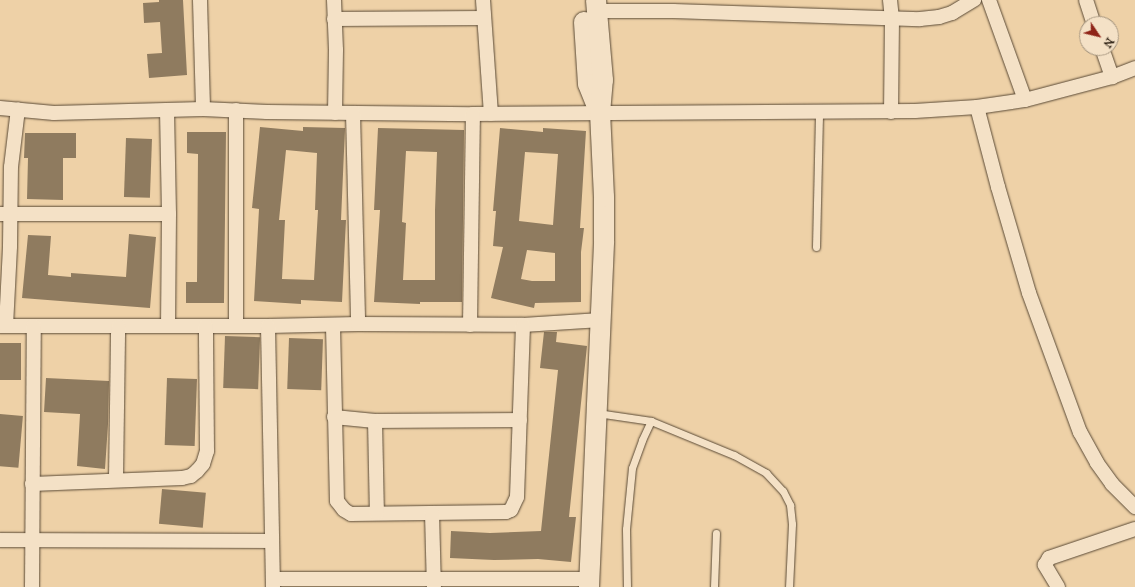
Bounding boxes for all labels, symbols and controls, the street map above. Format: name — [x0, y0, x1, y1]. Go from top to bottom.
north arrow — [1079, 16, 1119, 56]
text: N — [1100, 35, 1116, 50]

